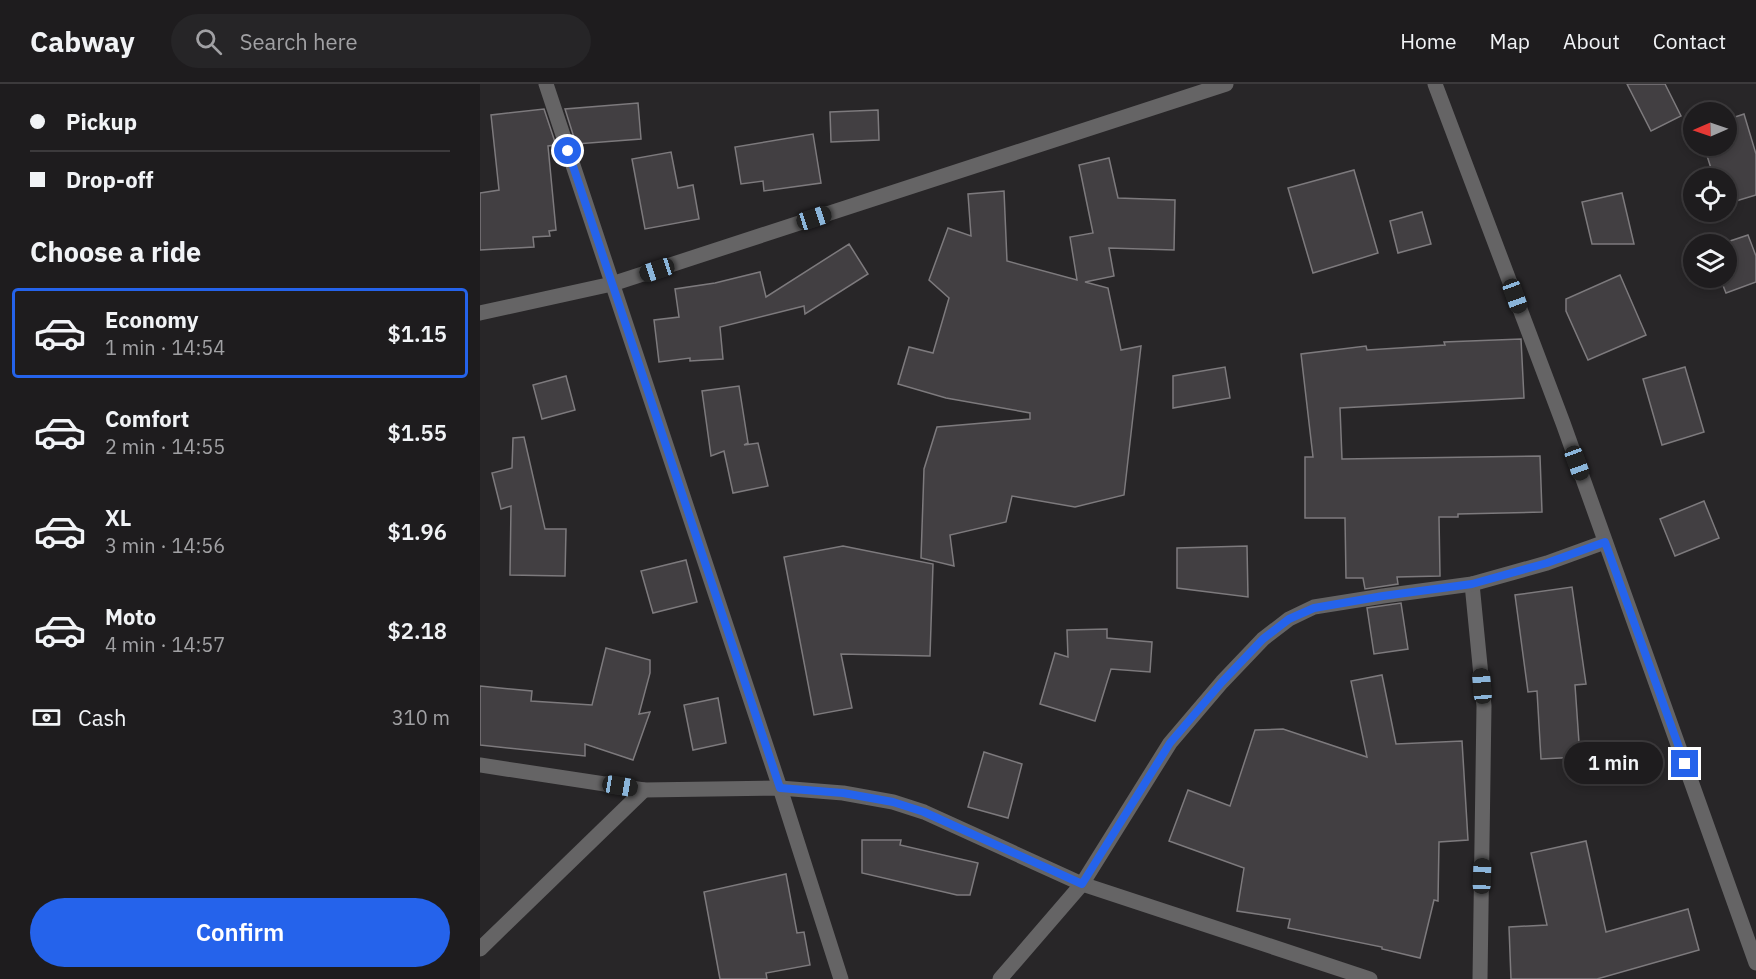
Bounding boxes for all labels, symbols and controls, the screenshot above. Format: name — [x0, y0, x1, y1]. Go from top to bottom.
search box — [171, 14, 591, 68]
text: Cabway — [30, 23, 135, 60]
icon: search — [192, 25, 225, 58]
text: Search here — [240, 27, 358, 56]
text: Home — [1400, 27, 1457, 55]
text: Map — [1490, 27, 1530, 55]
text: About — [1563, 27, 1620, 55]
text: Contact — [1653, 27, 1726, 55]
north arrow — [1683, 102, 1737, 156]
map controls — [1683, 102, 1737, 288]
text: Pickup — [66, 107, 137, 136]
route start — [554, 137, 581, 164]
text: Drop-off — [66, 165, 153, 194]
button: locate — [1683, 168, 1737, 222]
car — [794, 204, 834, 232]
text: Choose a ride — [30, 234, 201, 269]
button: layers — [1683, 234, 1737, 288]
car — [637, 256, 677, 284]
car — [1500, 276, 1530, 316]
text: Economy — [105, 305, 199, 334]
icon: car — [33, 306, 87, 360]
text: $1.15 — [388, 319, 447, 348]
text: 1 min · 14:54 — [105, 334, 225, 361]
text: Comfort — [105, 404, 189, 433]
icon: car — [33, 405, 87, 459]
text: $1.55 — [388, 418, 447, 447]
text: 2 min · 14:55 — [105, 433, 225, 460]
car — [1562, 443, 1592, 483]
text: XL — [105, 503, 131, 532]
icon: car — [33, 504, 87, 558]
text: $1.96 — [388, 517, 447, 546]
text: 3 min · 14:56 — [105, 532, 225, 559]
text: Moto — [105, 602, 156, 631]
icon: car — [33, 603, 87, 657]
text: $2.18 — [388, 616, 447, 645]
text: 4 min · 14:57 — [105, 631, 225, 658]
car — [1471, 667, 1493, 705]
icon: cash — [30, 701, 63, 734]
text: Cash — [78, 703, 127, 732]
text: 310 m — [392, 704, 450, 731]
callout: 1 min — [1565, 743, 1664, 785]
text: 1 min — [1588, 749, 1639, 776]
route end — [1671, 750, 1698, 777]
car — [601, 774, 639, 798]
car — [1472, 858, 1492, 894]
button: Confirm — [30, 898, 450, 967]

